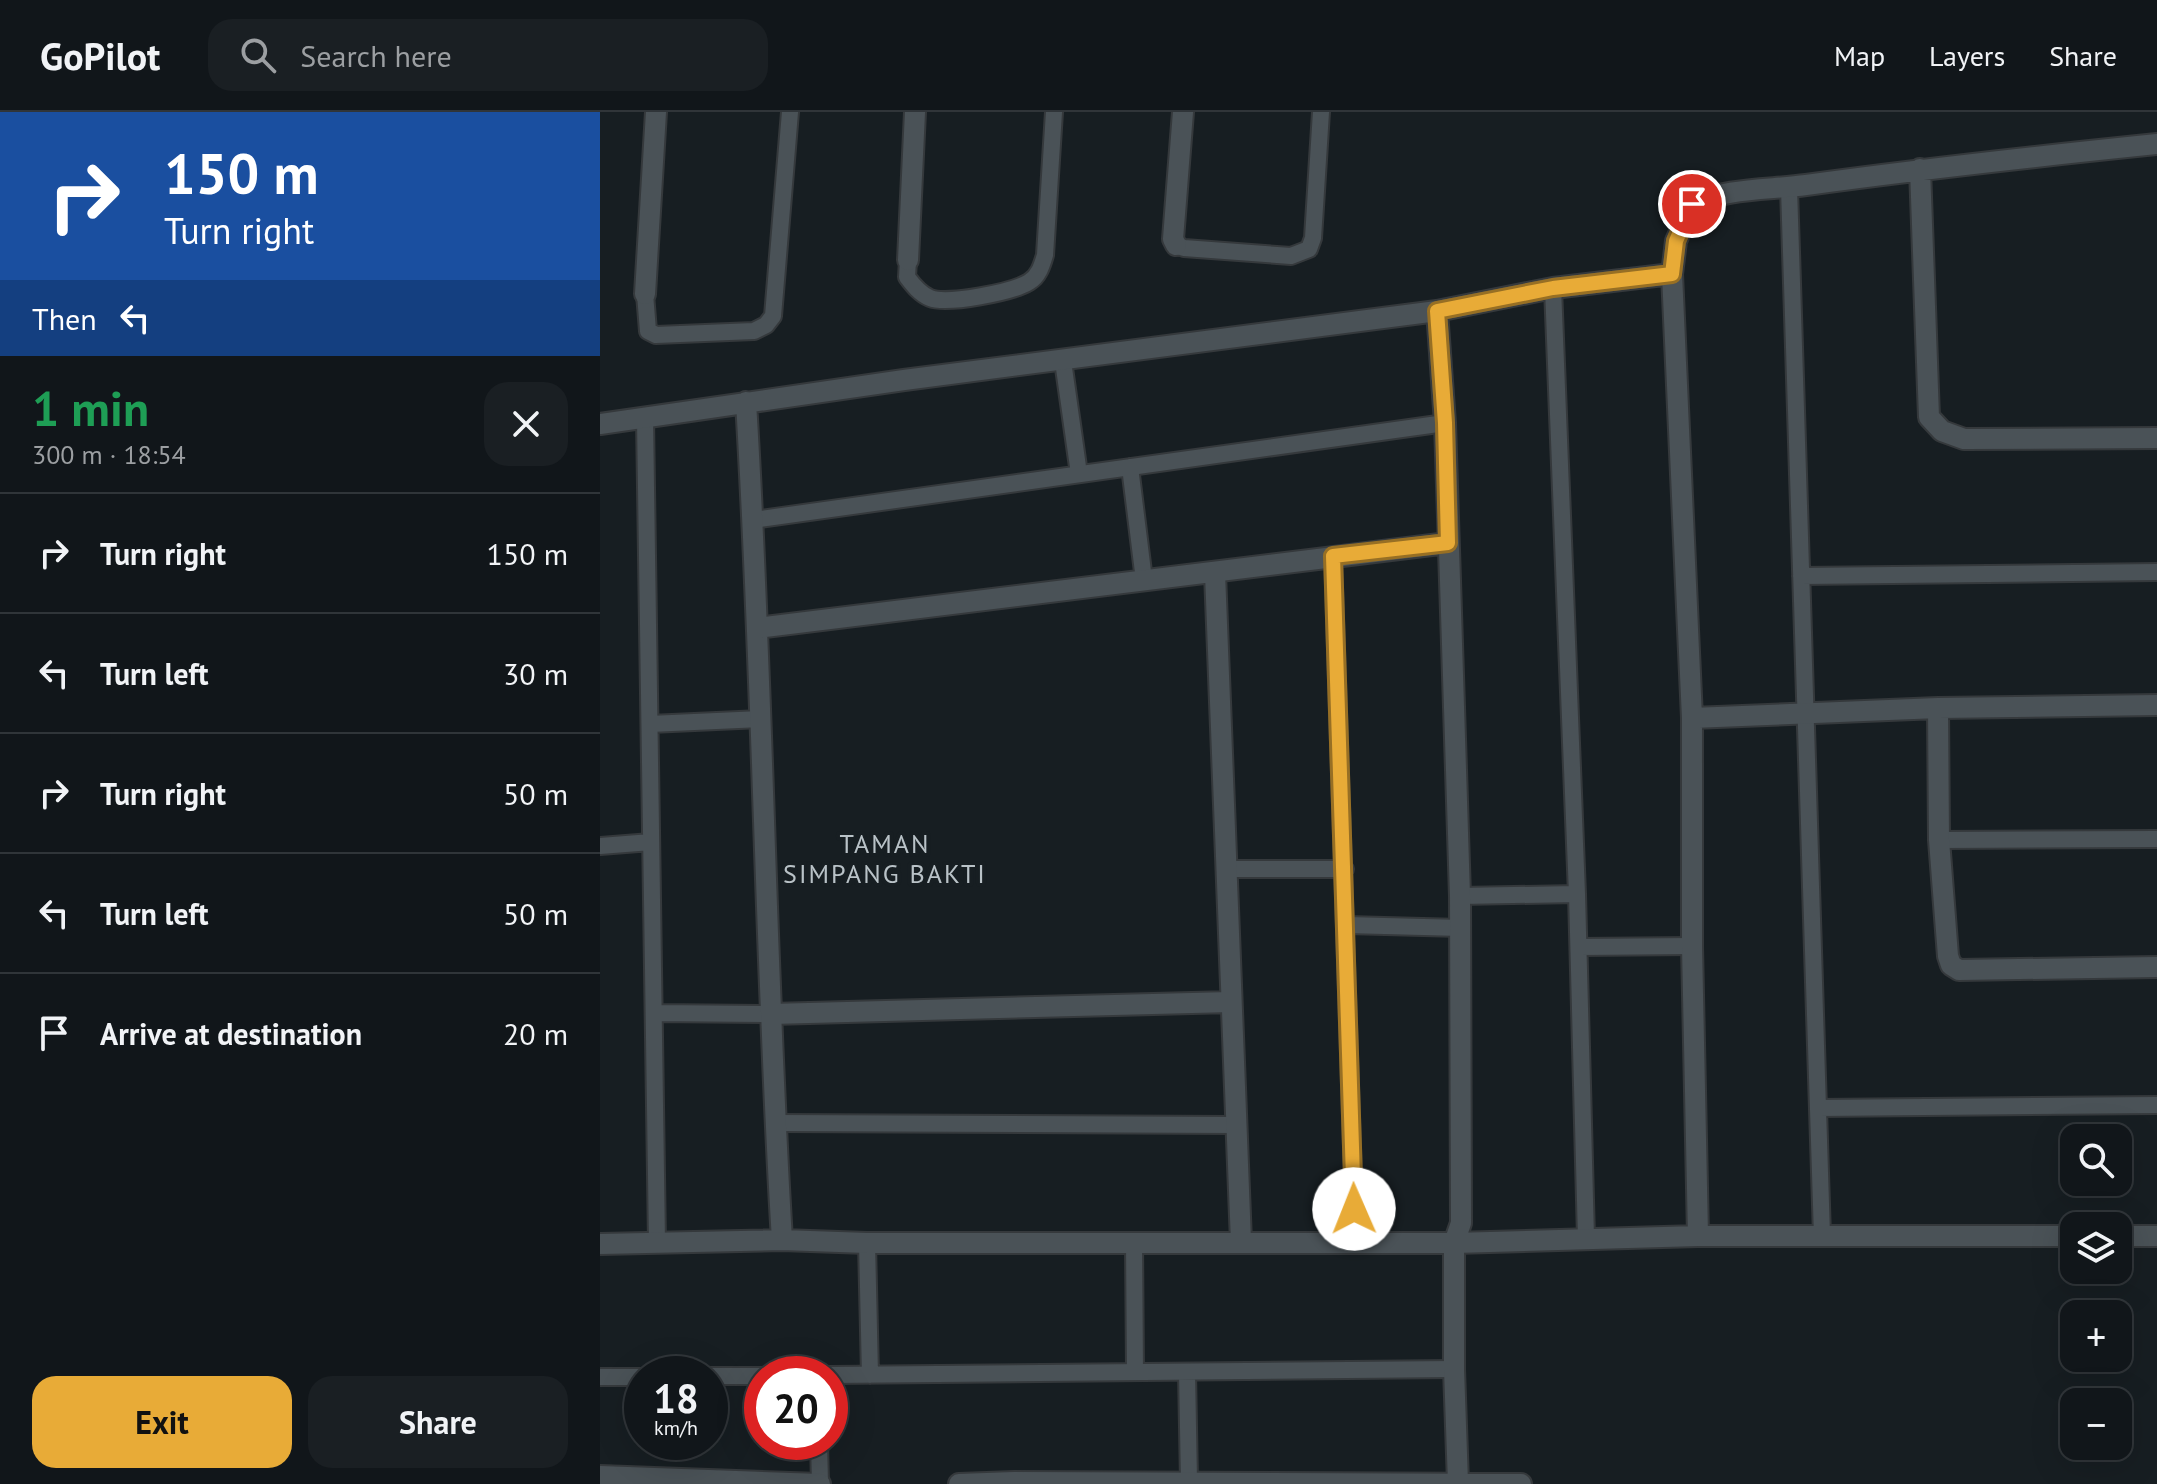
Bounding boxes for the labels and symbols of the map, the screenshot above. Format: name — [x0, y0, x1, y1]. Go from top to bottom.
pin — [1658, 170, 1726, 238]
district label: TAMAN SIMPANG BAKTI — [783, 827, 987, 890]
position arrow — [1312, 1167, 1396, 1251]
speed limit sign: 20 — [744, 1356, 848, 1460]

